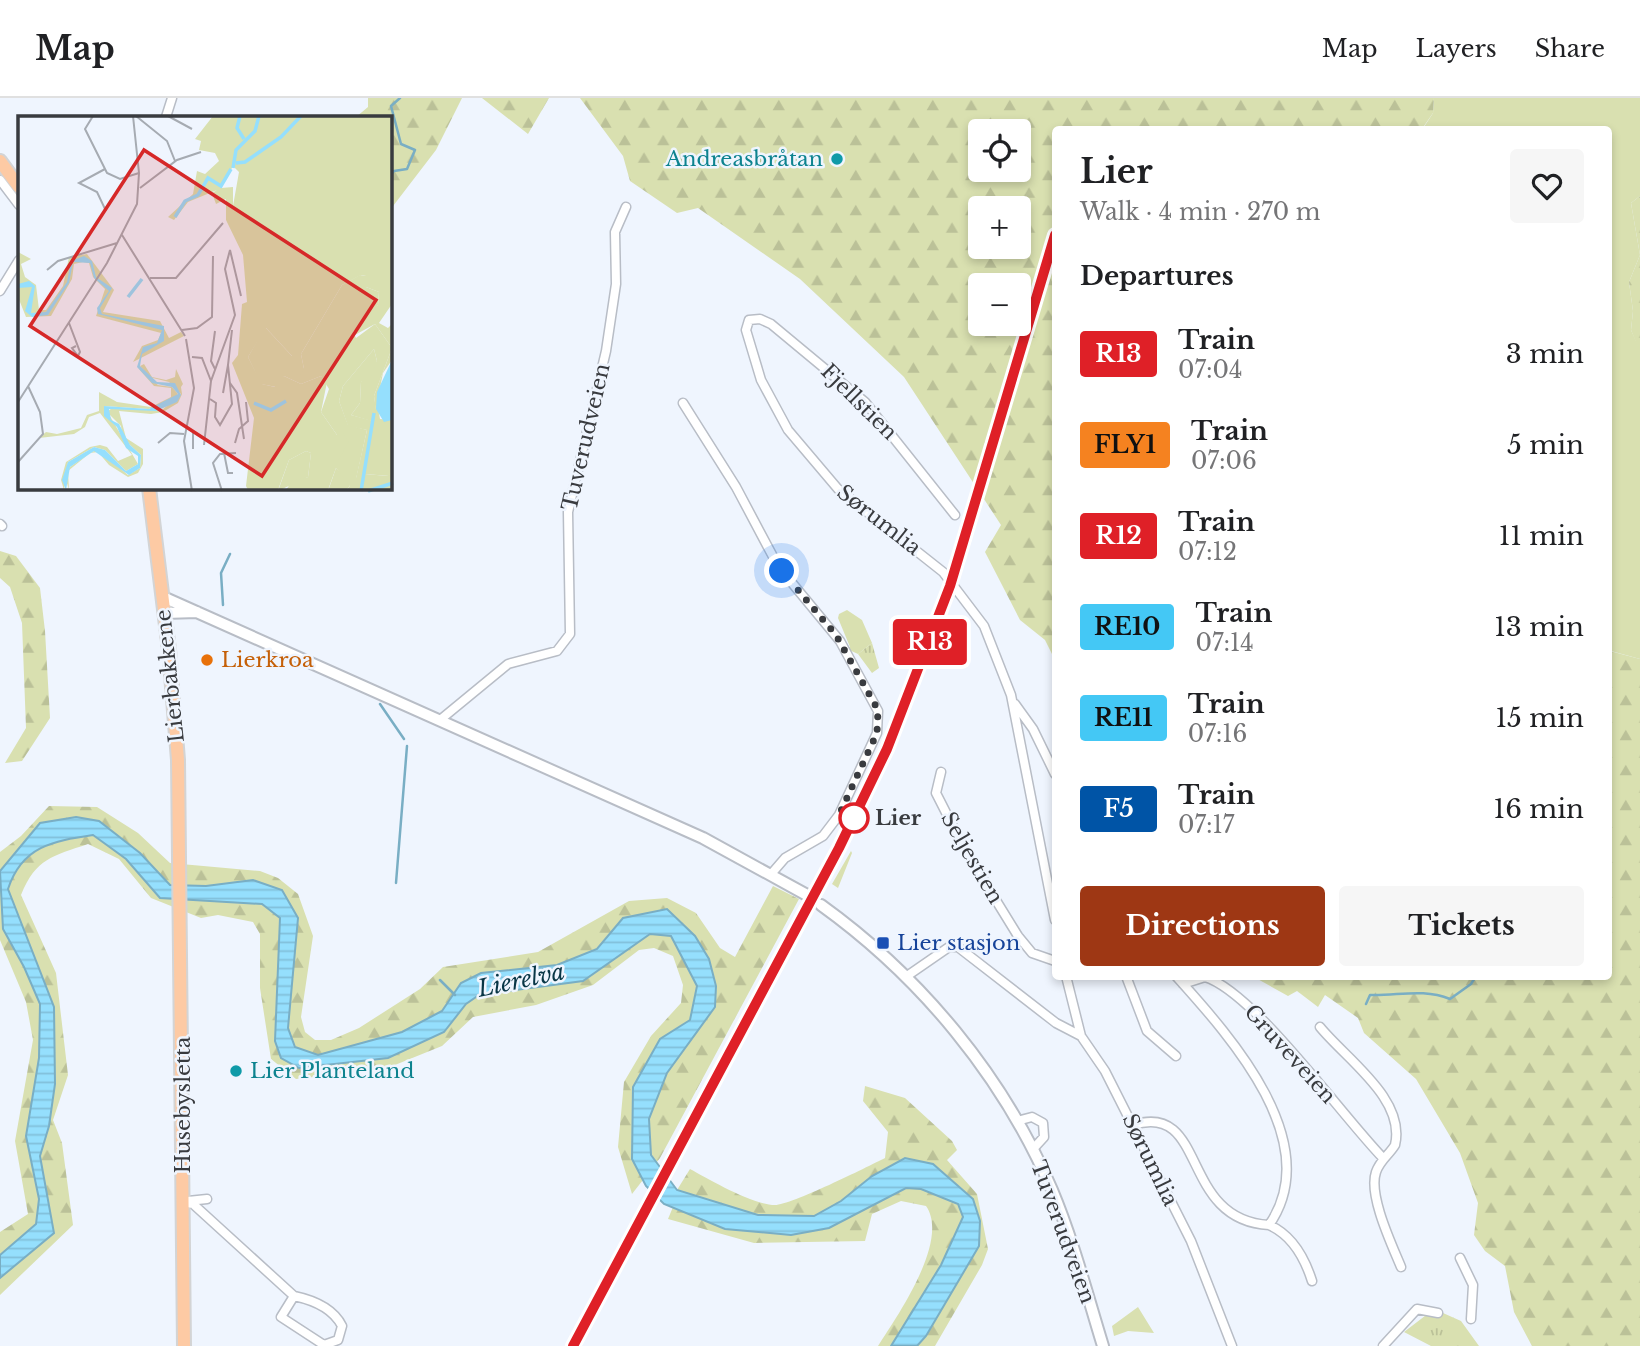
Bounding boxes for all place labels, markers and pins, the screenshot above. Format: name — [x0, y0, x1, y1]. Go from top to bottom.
place label: Andreasbråtan — [665, 146, 823, 172]
marker: Andreasbråtan — [829, 151, 845, 167]
place label: Lierkroa — [221, 647, 314, 673]
marker: Lierkroa — [199, 652, 215, 668]
marker: Lier — [839, 803, 869, 833]
place label: Lier — [875, 805, 922, 831]
place label: Lier stasjon — [897, 930, 1020, 956]
marker: Lier stasjon — [875, 935, 891, 951]
place label: Lier Planteland — [250, 1058, 414, 1084]
marker: Lier Planteland — [228, 1063, 244, 1079]

